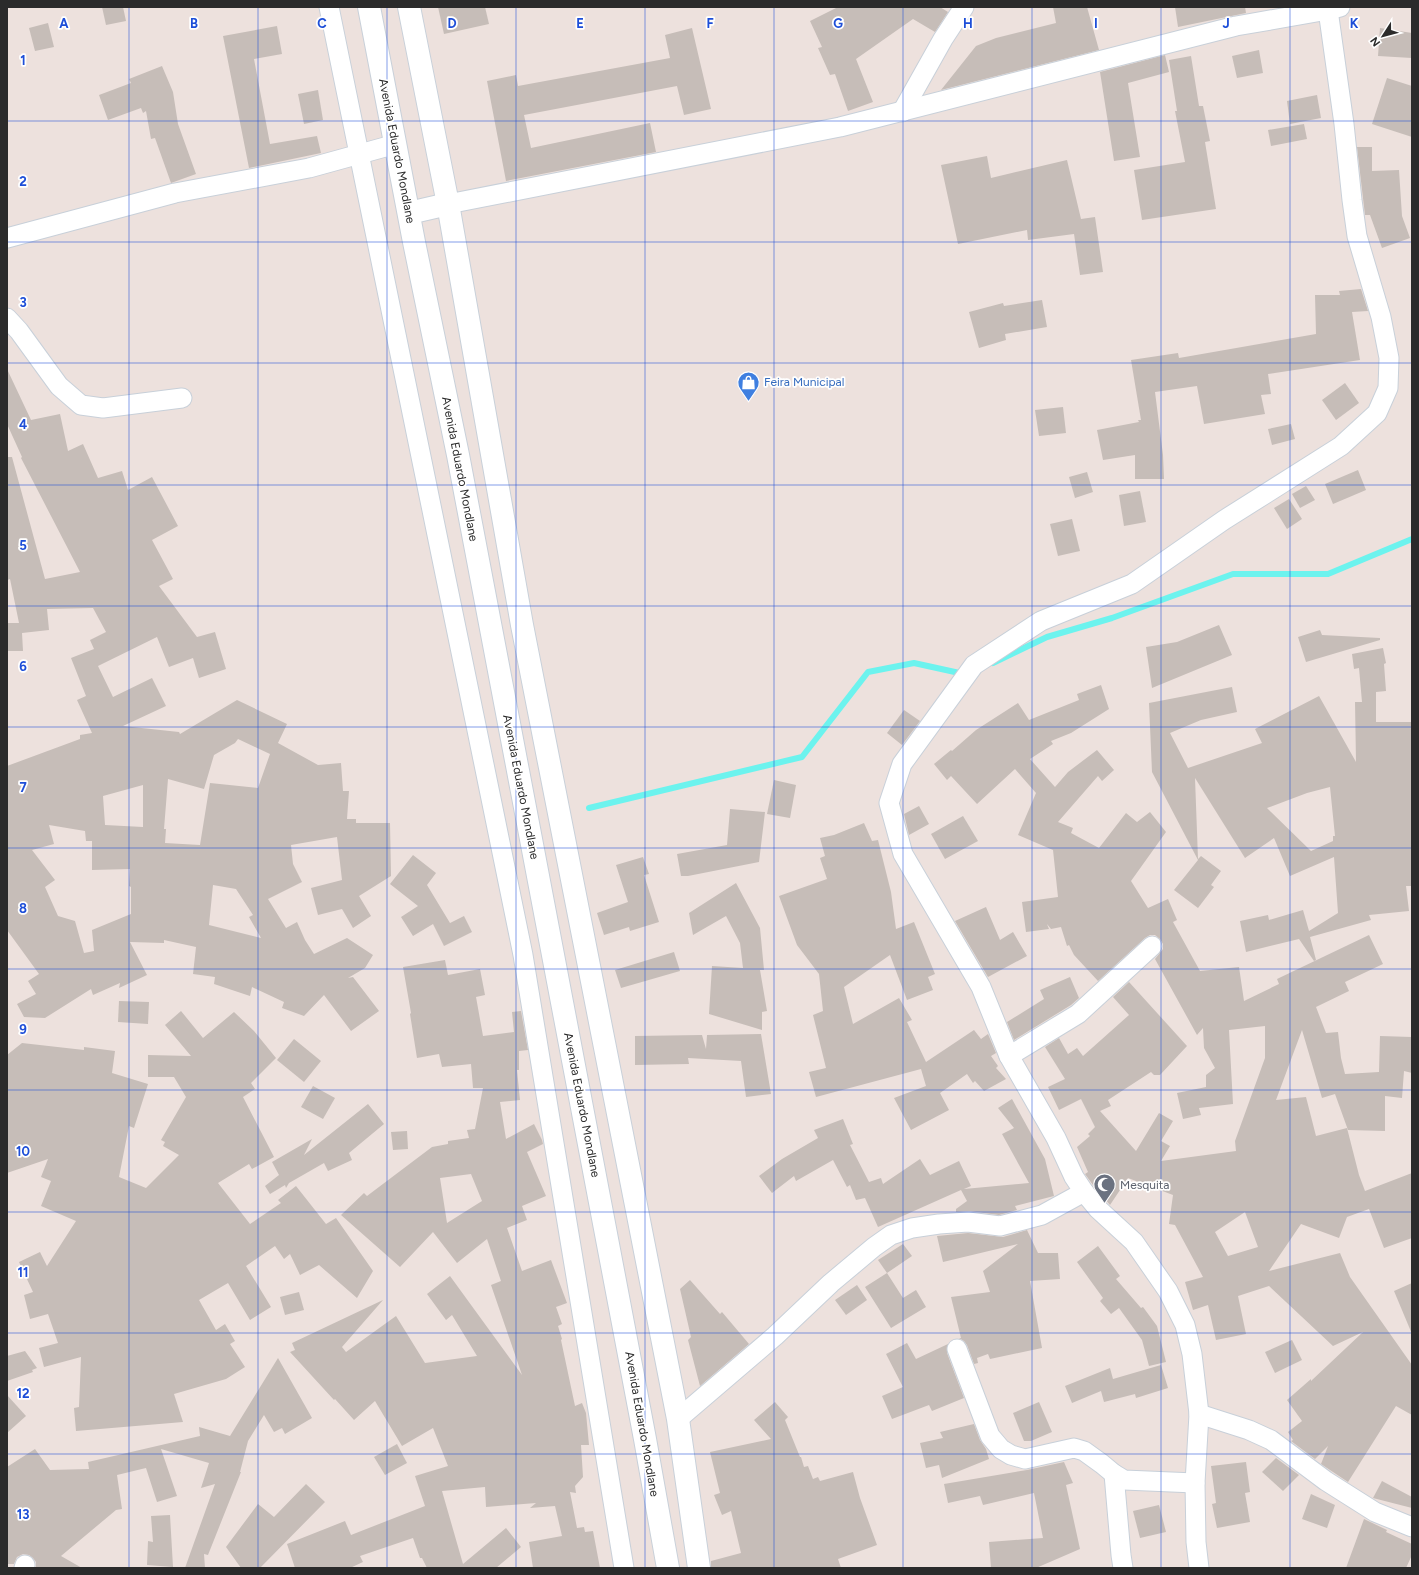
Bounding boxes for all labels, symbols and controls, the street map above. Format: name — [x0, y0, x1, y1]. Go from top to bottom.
text: A — [59, 16, 69, 31]
text: B — [190, 16, 198, 31]
text: C — [317, 16, 327, 31]
text: D — [447, 16, 457, 31]
text: E — [576, 16, 584, 31]
text: F — [706, 16, 714, 31]
text: G — [833, 16, 843, 31]
text: H — [963, 16, 973, 31]
text: I — [1094, 16, 1098, 31]
text: J — [1222, 16, 1230, 31]
text: K — [1350, 16, 1359, 31]
north arrow — [1363, 16, 1403, 56]
text: N — [1368, 34, 1383, 49]
text: 1 — [20, 53, 26, 68]
street label: Avenida Eduardo Mondlane — [376, 77, 418, 225]
text: 2 — [19, 174, 27, 189]
text: 3 — [19, 295, 27, 310]
shop icon: Feira Municipal — [735, 369, 761, 402]
place label: Feira Municipal — [764, 375, 844, 389]
street label: Avenida Eduardo Mondlane — [439, 395, 481, 543]
text: 4 — [19, 417, 27, 432]
text: 5 — [19, 538, 27, 553]
text: 6 — [19, 659, 27, 674]
street label: Avenida Eduardo Mondlane — [500, 713, 542, 861]
text: 7 — [19, 780, 27, 795]
text: 8 — [19, 901, 27, 916]
text: 9 — [19, 1022, 27, 1037]
street label: Avenida Eduardo Mondlane — [561, 1031, 603, 1179]
text: 10 — [16, 1144, 30, 1159]
mosque icon: Mesquita — [1092, 1172, 1118, 1205]
place label: Mesquita — [1120, 1178, 1169, 1192]
text: 11 — [18, 1265, 28, 1280]
street label: Avenida Eduardo Mondlane — [622, 1350, 662, 1498]
text: 12 — [16, 1386, 30, 1401]
text: 13 — [17, 1507, 29, 1522]

